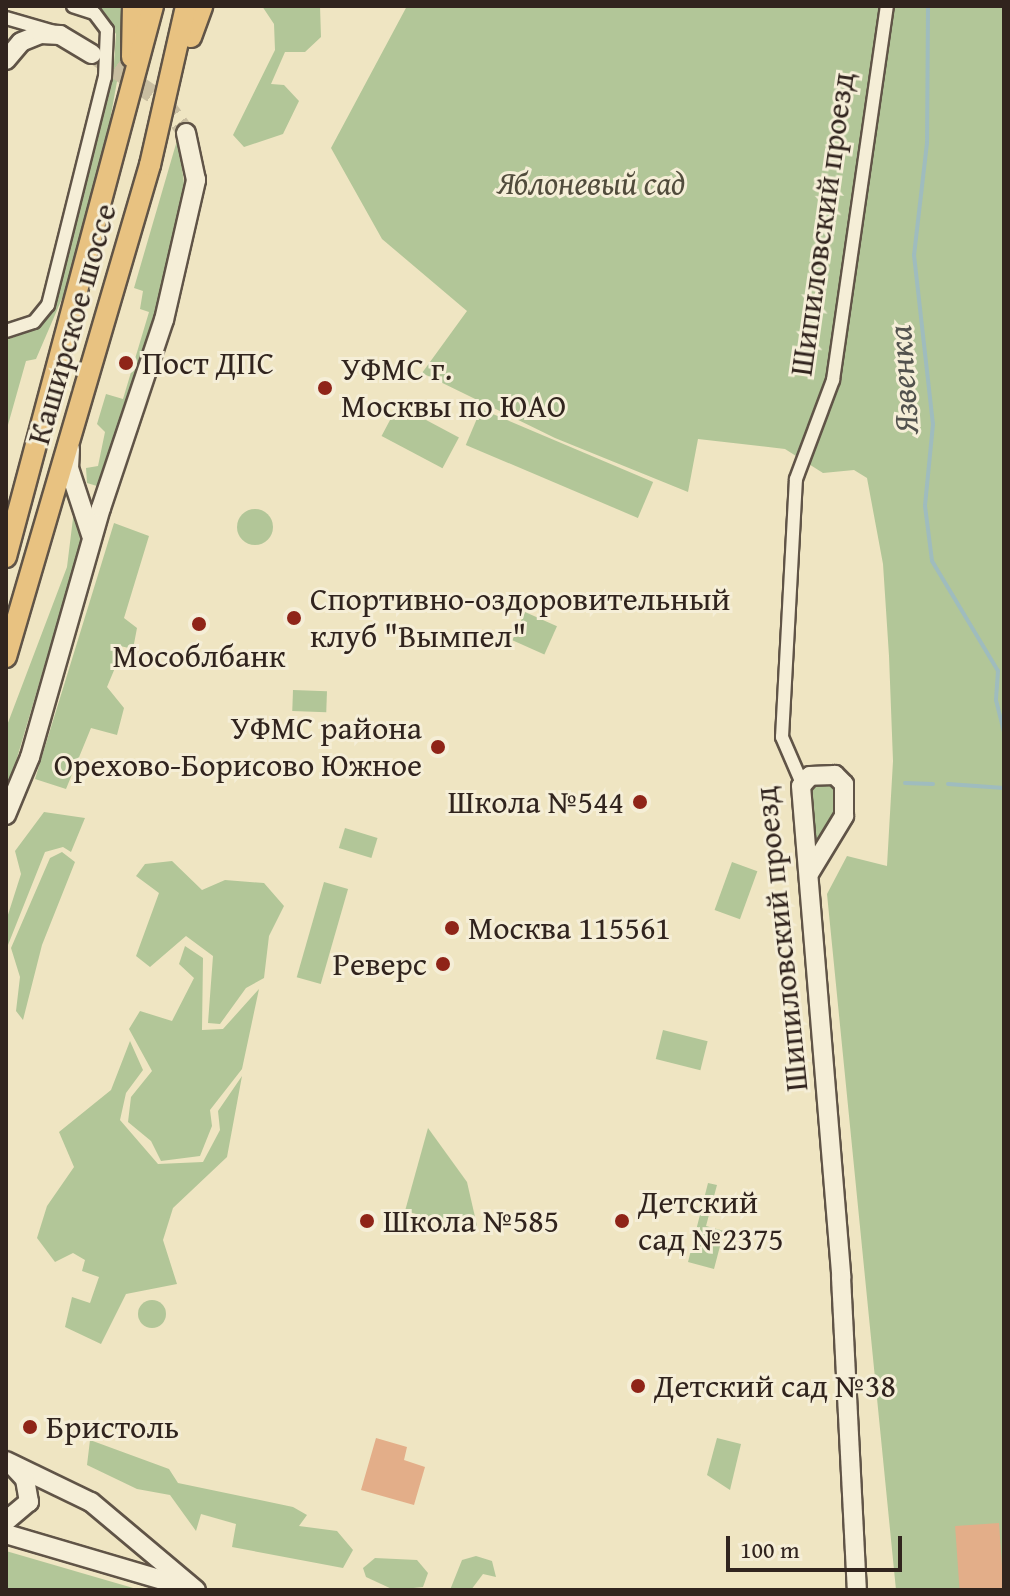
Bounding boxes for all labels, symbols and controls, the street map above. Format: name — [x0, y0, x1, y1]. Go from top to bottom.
street label: Шипиловский проезд — [782, 70, 862, 378]
park label: Яблоневый сад — [497, 164, 685, 202]
street label: Каширское шоссе — [19, 199, 125, 449]
water label: Язвенка — [878, 324, 926, 436]
place label: Пост ДПС — [142, 344, 274, 382]
place label: УФМС г. Москвы по ЮАО — [341, 351, 566, 426]
marker: Пост ДПС — [117, 354, 135, 372]
marker: УФМС г. Москвы по ЮАО — [316, 379, 334, 397]
place label: Спортивно-оздоровительный клуб "Вымпел" — [310, 581, 730, 656]
marker: Спортивно-оздоровительный клуб "Вымпел" — [285, 609, 303, 627]
marker: Мособлбанк — [190, 615, 208, 633]
place label: Мособлбанк — [113, 637, 285, 675]
place label: УФМС района Орехово-Борисово Южное — [54, 710, 422, 785]
marker: УФМС района Орехово-Борисово Южное — [429, 738, 447, 756]
place label: Школа №544 — [448, 783, 624, 821]
street label: Шипиловский проезд — [746, 785, 816, 1093]
marker: Школа №544 — [631, 793, 649, 811]
place label: Москва 115561 — [468, 909, 671, 947]
marker: Москва 115561 — [443, 919, 461, 937]
place label: Реверс — [333, 945, 427, 983]
marker: Реверс — [434, 955, 452, 973]
place label: Детский сад №2375 — [638, 1184, 784, 1259]
place label: Школа №585 — [383, 1202, 559, 1240]
marker: Школа №585 — [358, 1212, 376, 1230]
marker: Детский сад №2375 — [613, 1212, 631, 1230]
place label: Детский сад №38 — [654, 1367, 896, 1405]
marker: Детский сад №38 — [629, 1377, 647, 1395]
place label: Бристоль — [46, 1408, 179, 1446]
marker: Бристоль — [21, 1418, 39, 1436]
scale bar — [730, 1520, 906, 1570]
text: 100 m — [740, 1532, 800, 1567]

